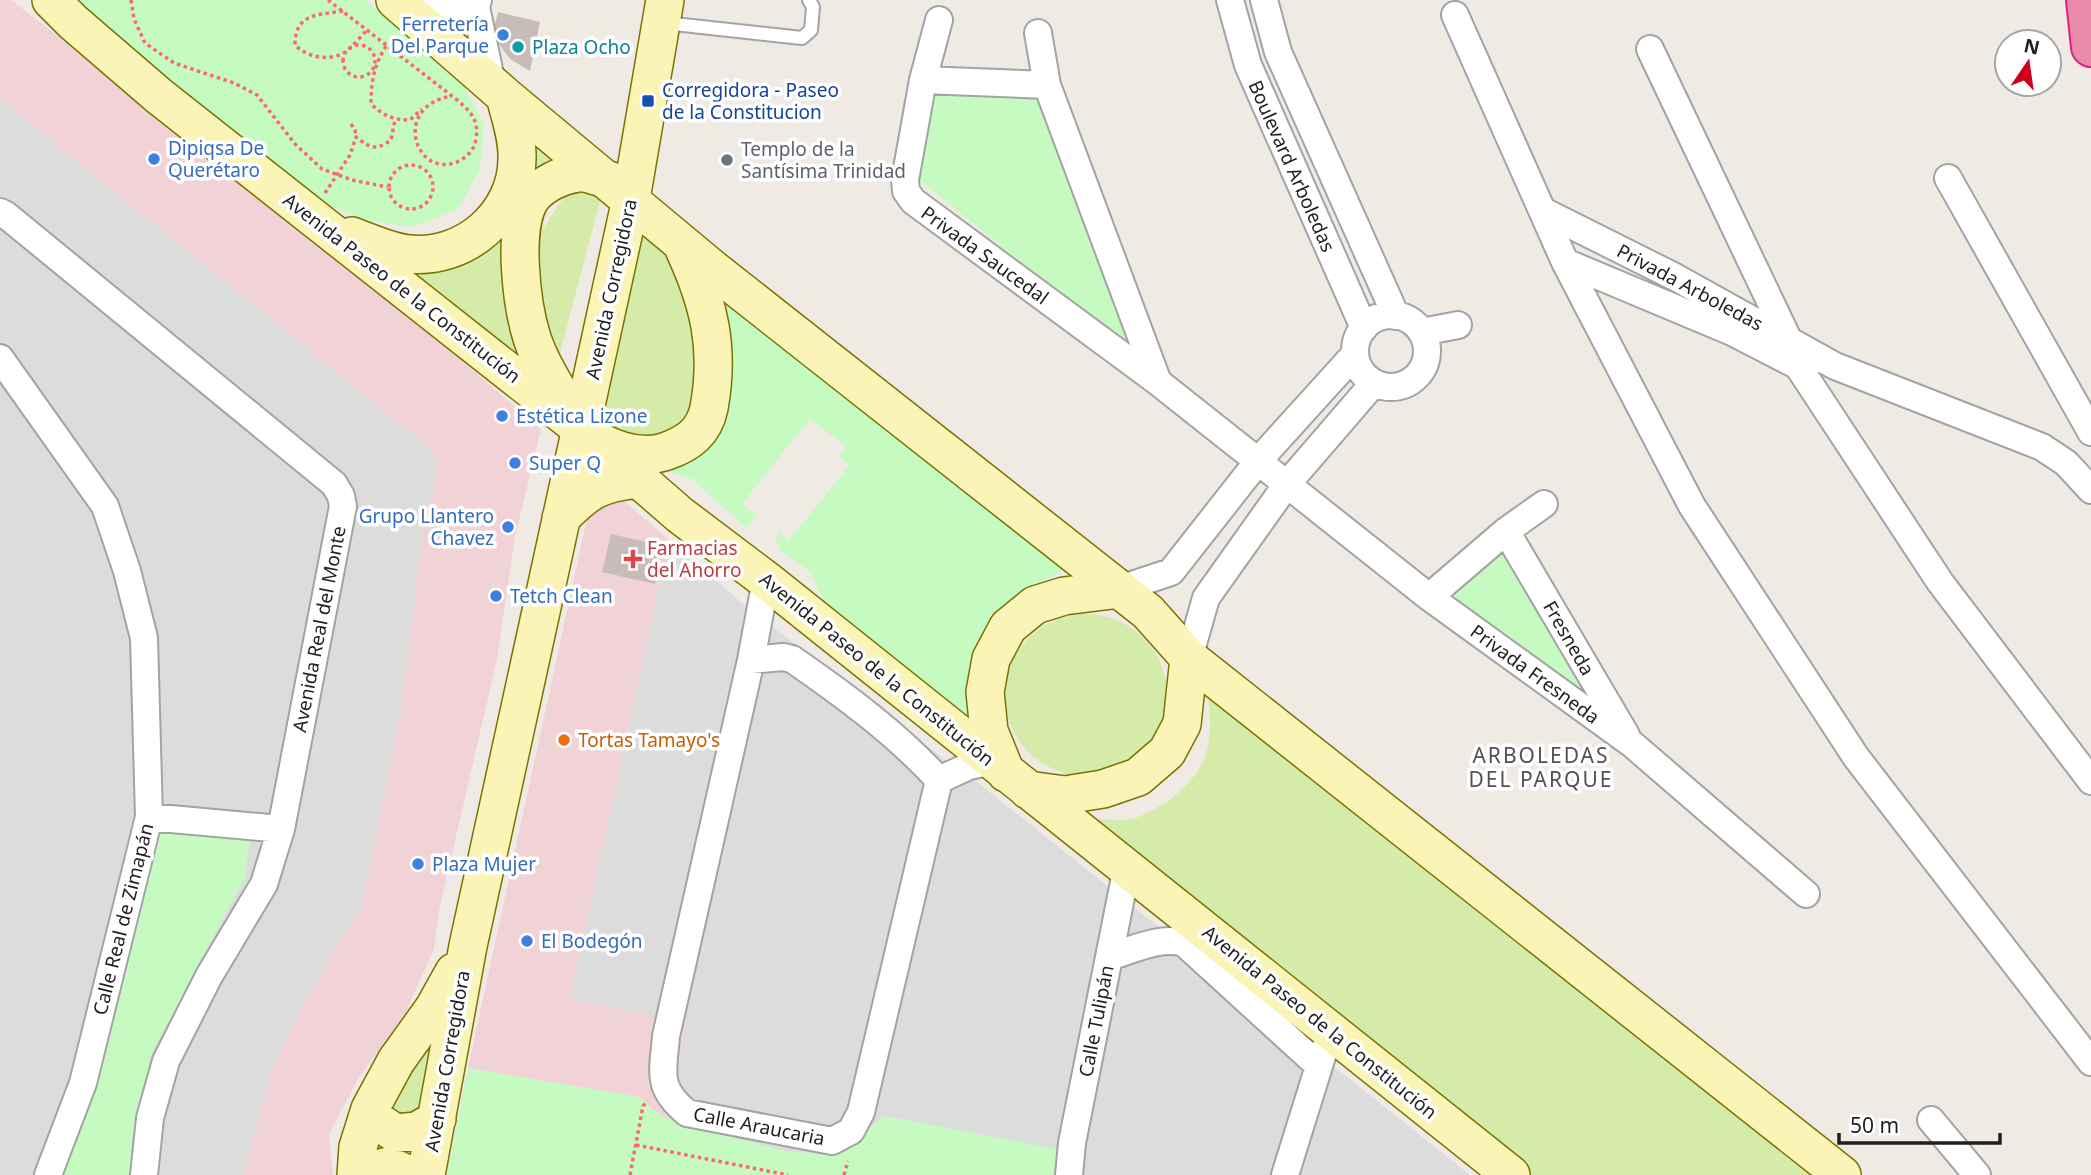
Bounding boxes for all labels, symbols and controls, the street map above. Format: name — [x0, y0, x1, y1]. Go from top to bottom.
place label: Ferretería Del Parque — [391, 11, 489, 59]
marker: Ferretería Del Parque — [495, 27, 511, 43]
north arrow — [1993, 28, 2063, 98]
text: N — [2021, 32, 2042, 61]
place label: Plaza Ocho — [532, 34, 631, 60]
marker: Plaza Ocho — [510, 39, 526, 55]
street label: Boulevard Arboledas — [1242, 76, 1342, 256]
place label: Corregidora - Paseo de la Constitucion — [662, 77, 839, 125]
marker: Corregidora - Paseo de la Constitucion — [640, 93, 656, 109]
place label: Dipiqsa De Querétaro — [168, 135, 264, 183]
place label: Templo de la Santísima Trinidad — [741, 136, 906, 184]
marker: Dipiqsa De Querétaro — [146, 151, 162, 167]
marker: Templo de la Santísima Trinidad — [719, 152, 735, 168]
street label: Avenida Paseo de la Constitución — [278, 187, 526, 389]
street label: Avenida Corregidora — [579, 196, 643, 382]
street label: Privada Saucedal — [916, 200, 1054, 310]
street label: Privada Arboledas — [1612, 237, 1768, 337]
place label: Estética Lizone — [516, 403, 647, 429]
marker: Estética Lizone — [494, 408, 510, 424]
place label: Super Q — [529, 450, 601, 476]
marker: Super Q — [507, 455, 523, 471]
place label: Grupo Llantero Chavez — [359, 503, 494, 551]
marker: Grupo Llantero Chavez — [500, 519, 516, 535]
street label: Avenida Real del Monte — [286, 524, 352, 734]
place label: Farmacias del Ahorro — [647, 535, 741, 583]
marker: Farmacias del Ahorro — [625, 551, 641, 567]
street label: Avenida Paseo de la Constitución — [754, 566, 1000, 772]
place label: Tetch Clean — [510, 583, 613, 609]
marker: Tetch Clean — [488, 588, 504, 604]
street label: Fresneda — [1537, 596, 1601, 680]
street label: Privada Fresneda — [1465, 618, 1605, 730]
place label: Tortas Tamayo's — [578, 727, 720, 753]
marker: Tortas Tamayo's — [556, 732, 572, 748]
district label: ARBOLEDAS DEL PARQUE — [1468, 741, 1614, 793]
street label: Calle Real de Zimapán — [87, 820, 159, 1018]
place label: Plaza Mujer — [432, 851, 536, 877]
marker: Plaza Mujer — [410, 856, 426, 872]
street label: Avenida Paseo de la Constitución — [1197, 919, 1443, 1125]
place label: El Bodegón — [541, 928, 643, 954]
marker: El Bodegón — [519, 933, 535, 949]
street label: Calle Tulipán — [1072, 963, 1120, 1079]
street label: Avenida Corregidora — [418, 968, 476, 1154]
street label: Calle Araucaria — [691, 1101, 827, 1151]
scale bar — [1839, 1102, 2000, 1146]
text: 50 m — [1850, 1111, 1899, 1139]

